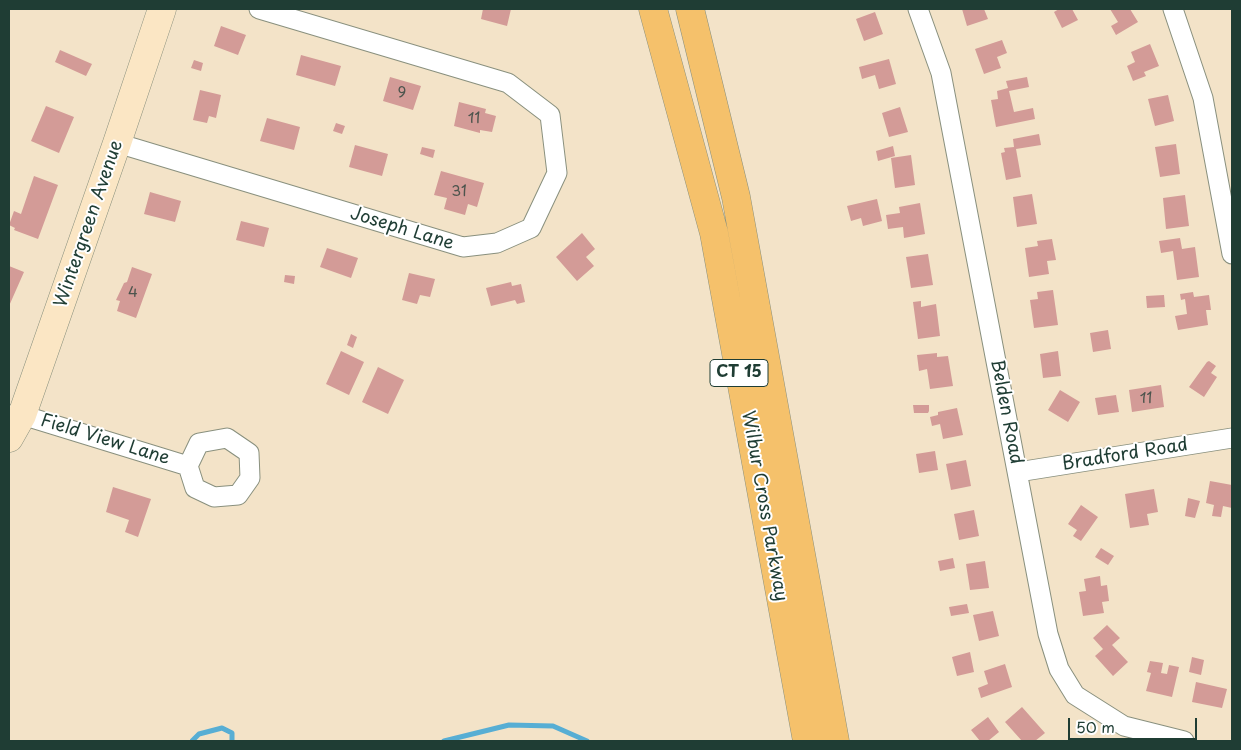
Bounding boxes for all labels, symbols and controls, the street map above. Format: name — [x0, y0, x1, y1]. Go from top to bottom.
house number: 9 — [398, 84, 406, 102]
house number: 11 — [468, 110, 480, 128]
street label: Wintergreen Avenue — [50, 137, 128, 311]
house number: 31 — [451, 183, 467, 201]
street label: Joseph Lane — [347, 203, 457, 255]
house number: 4 — [128, 284, 138, 302]
street label: Belden Road — [985, 358, 1027, 466]
road number: CT 15 — [710, 359, 768, 386]
house number: 11 — [1140, 390, 1152, 408]
street label: Wilbur Cross Parkway — [737, 409, 791, 603]
street label: Field View Lane — [38, 410, 172, 470]
street label: Bradford Road — [1061, 434, 1189, 476]
scale bar — [1071, 708, 1200, 740]
text: 50 m — [1076, 715, 1115, 738]

